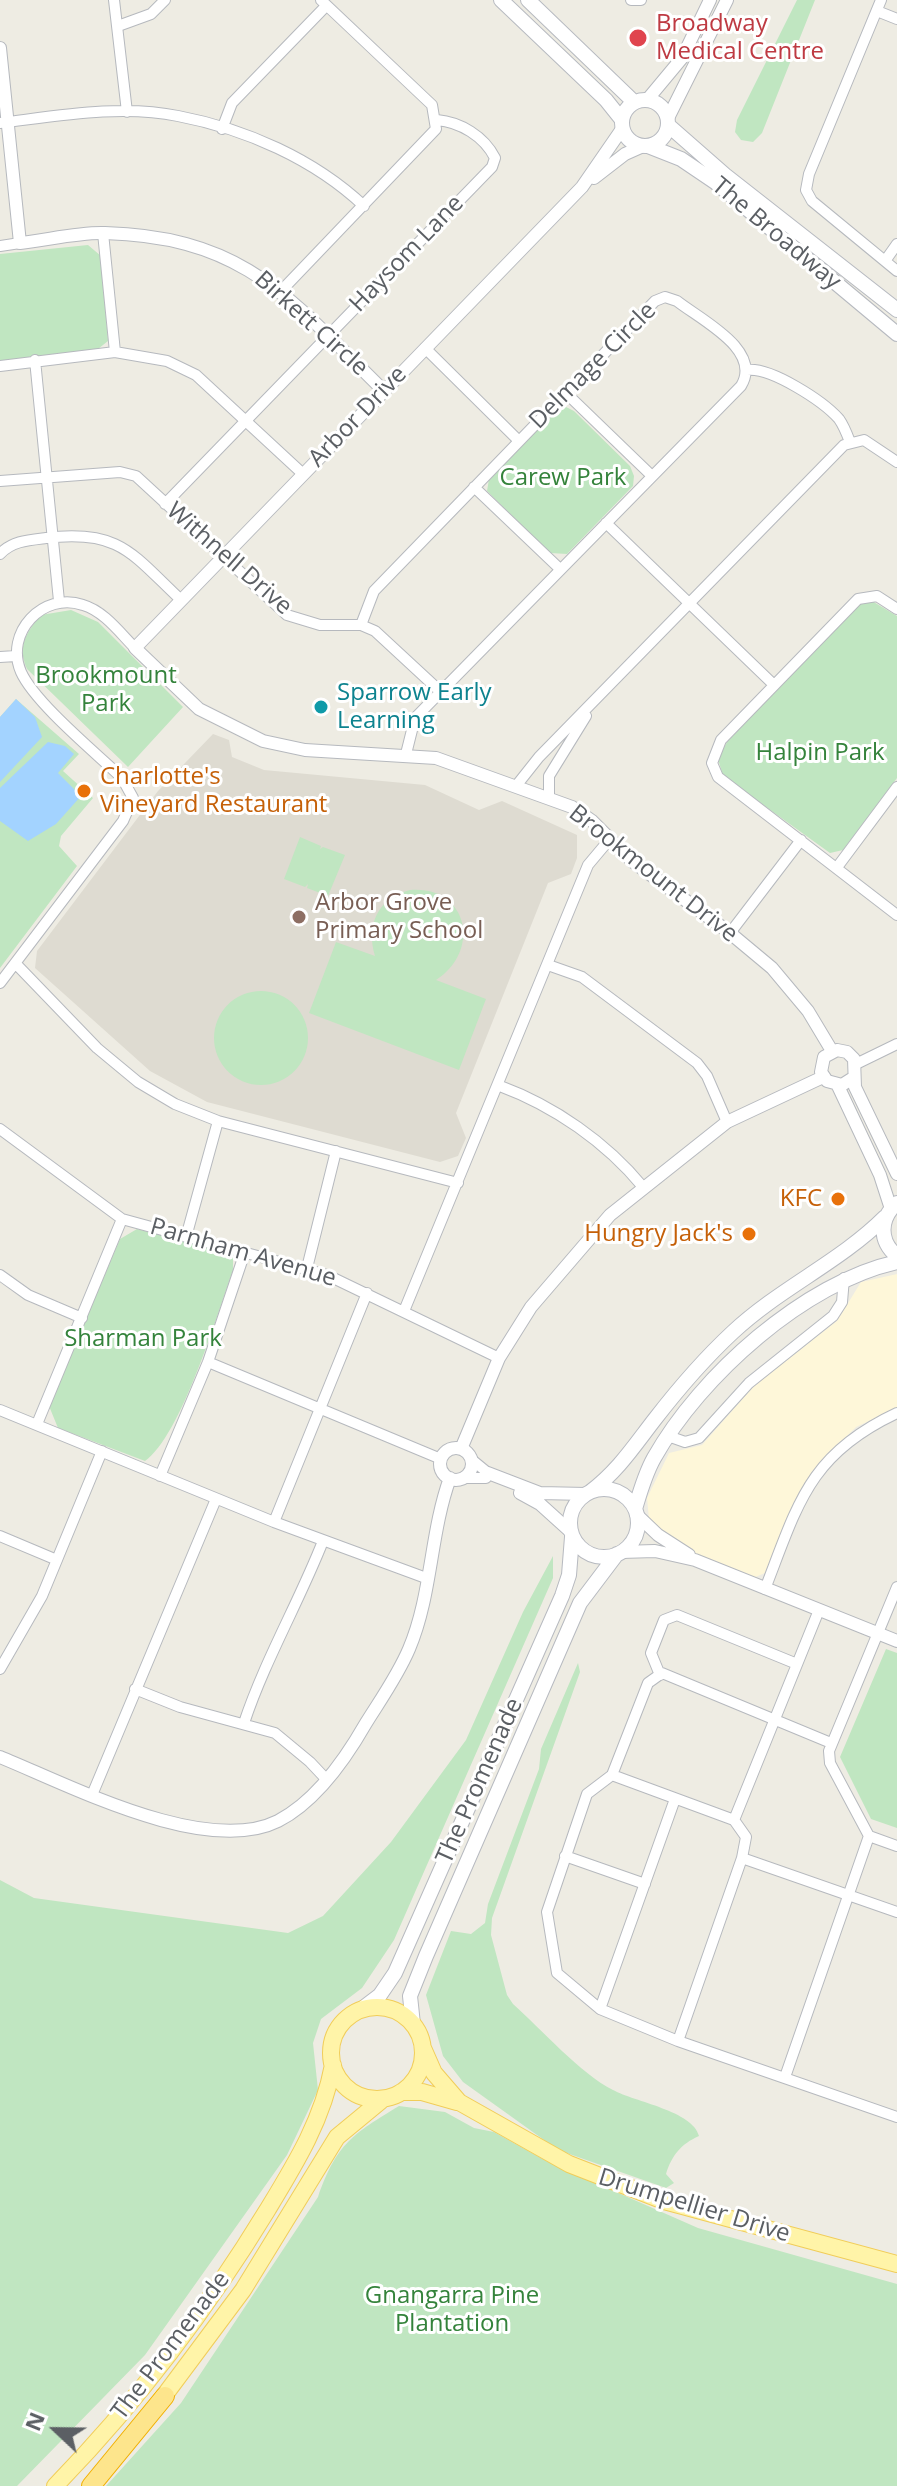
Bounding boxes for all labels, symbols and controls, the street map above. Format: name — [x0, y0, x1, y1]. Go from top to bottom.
place label: Broadway Medical Centre — [656, 10, 824, 66]
marker: Broadway Medical Centre — [627, 27, 649, 49]
street label: The Broadway — [706, 172, 846, 296]
street label: Haysom Lane — [344, 190, 470, 318]
street label: Birkett Circle — [248, 266, 374, 382]
street label: Delmage Circle — [524, 297, 662, 435]
street label: Arbor Drive — [303, 361, 413, 473]
park label: Carew Park — [500, 464, 626, 492]
street label: Withnell Drive — [160, 497, 298, 621]
park label: Brookmount Park — [35, 662, 177, 718]
place label: Sparrow Early Learning — [337, 679, 492, 735]
marker: Sparrow Early Learning — [312, 698, 330, 716]
park label: Halpin Park — [756, 739, 884, 767]
place label: Charlotte's Vineyard Restaurant — [100, 763, 327, 819]
marker: Charlotte's Vineyard Restaurant — [75, 782, 93, 800]
street label: Brookmount Drive — [563, 799, 743, 949]
place label: Arbor Grove Primary School — [315, 889, 483, 945]
marker: Arbor Grove Primary School — [290, 908, 308, 926]
place label: KFC — [780, 1185, 822, 1213]
marker: KFC — [829, 1190, 847, 1208]
street label: Parnham Avenue — [147, 1213, 339, 1293]
place label: Hungry Jack's — [584, 1220, 733, 1248]
marker: Hungry Jack's — [740, 1225, 758, 1243]
park label: Sharman Park — [64, 1325, 222, 1353]
street label: The Promenade — [431, 1694, 529, 1868]
street label: Drumpellier Drive — [595, 2163, 793, 2249]
street label: The Promenade — [106, 2266, 236, 2426]
park label: Gnangarra Pine Plantation — [365, 2282, 539, 2338]
north arrow — [16, 2390, 96, 2470]
text: N — [16, 2407, 51, 2435]

